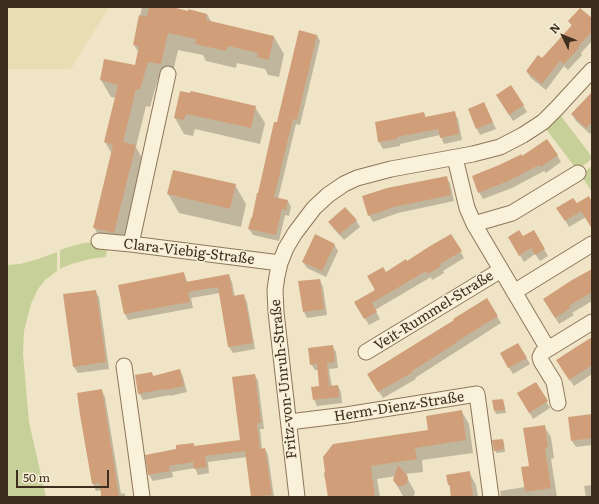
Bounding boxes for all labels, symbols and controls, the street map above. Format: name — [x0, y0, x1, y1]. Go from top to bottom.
north arrow — [543, 16, 583, 56]
text: N — [545, 19, 563, 37]
street label: Clara-Viebig-Straße — [123, 236, 255, 268]
street label: Veit-Rummel-Straße — [371, 268, 497, 354]
street label: Fritz-von-Unruh-Straße — [267, 298, 301, 460]
street label: Herm-Dienz-Straße — [333, 388, 465, 426]
scale bar — [18, 462, 111, 488]
text: 50 m — [23, 468, 50, 486]

